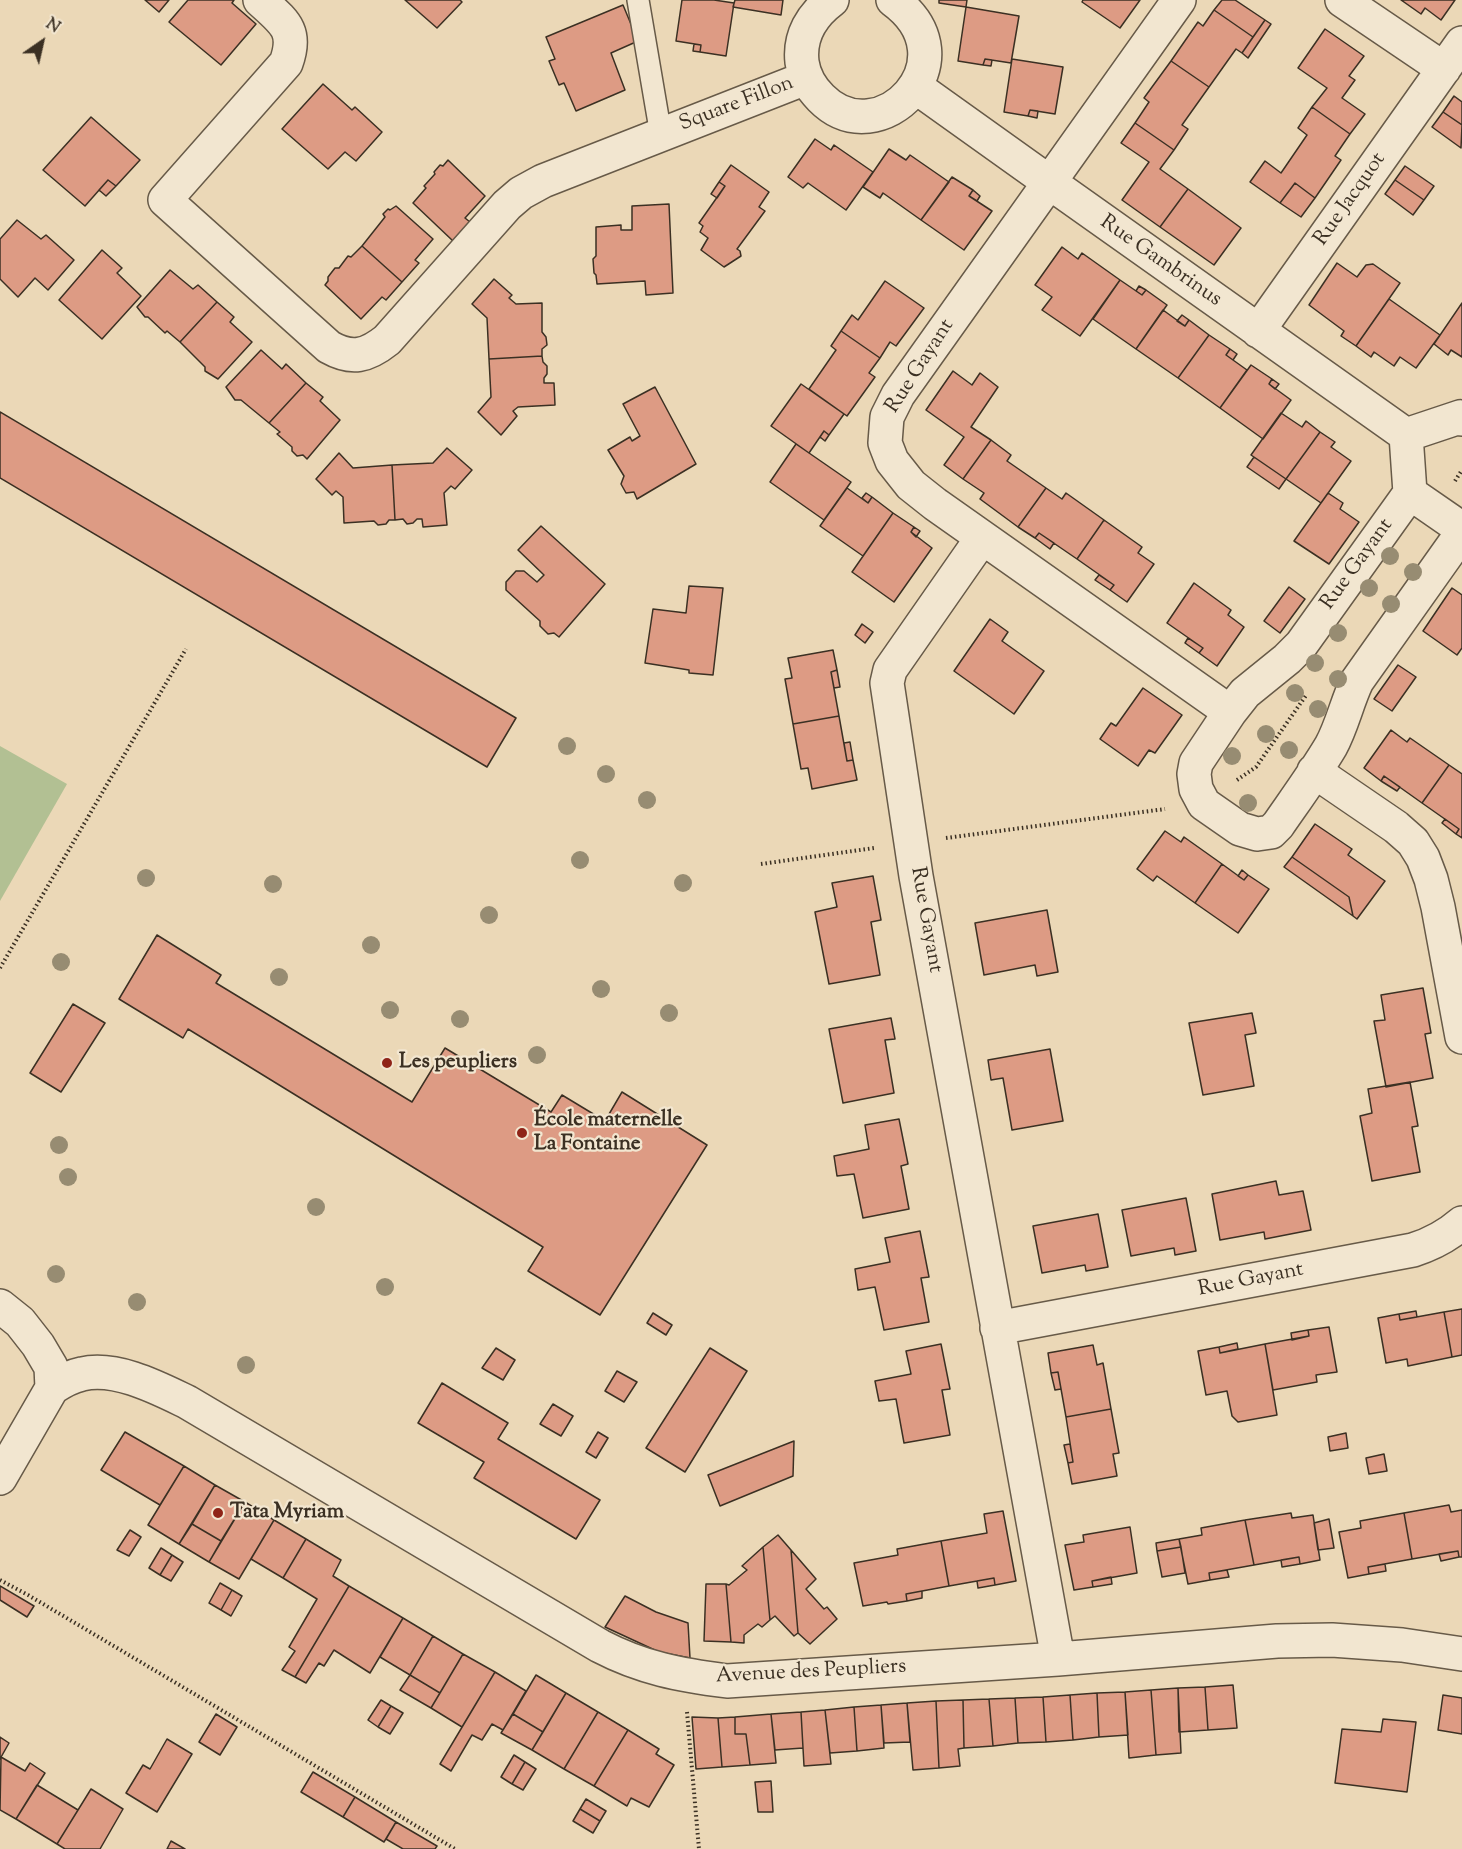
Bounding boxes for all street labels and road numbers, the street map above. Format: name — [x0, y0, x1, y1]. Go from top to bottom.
street label: Square Fillon — [676, 72, 798, 138]
street label: Rue Jacquot — [1310, 149, 1392, 251]
street label: Rue Gambrinus — [1094, 211, 1226, 313]
street label: Rue Gayant — [881, 315, 961, 419]
street label: Rue Gayant — [1316, 514, 1400, 616]
street label: Rue Gayant — [903, 865, 947, 975]
street label: Rue Gayant — [1196, 1258, 1306, 1304]
street label: Avenue des Peupliers — [715, 1655, 907, 1691]

